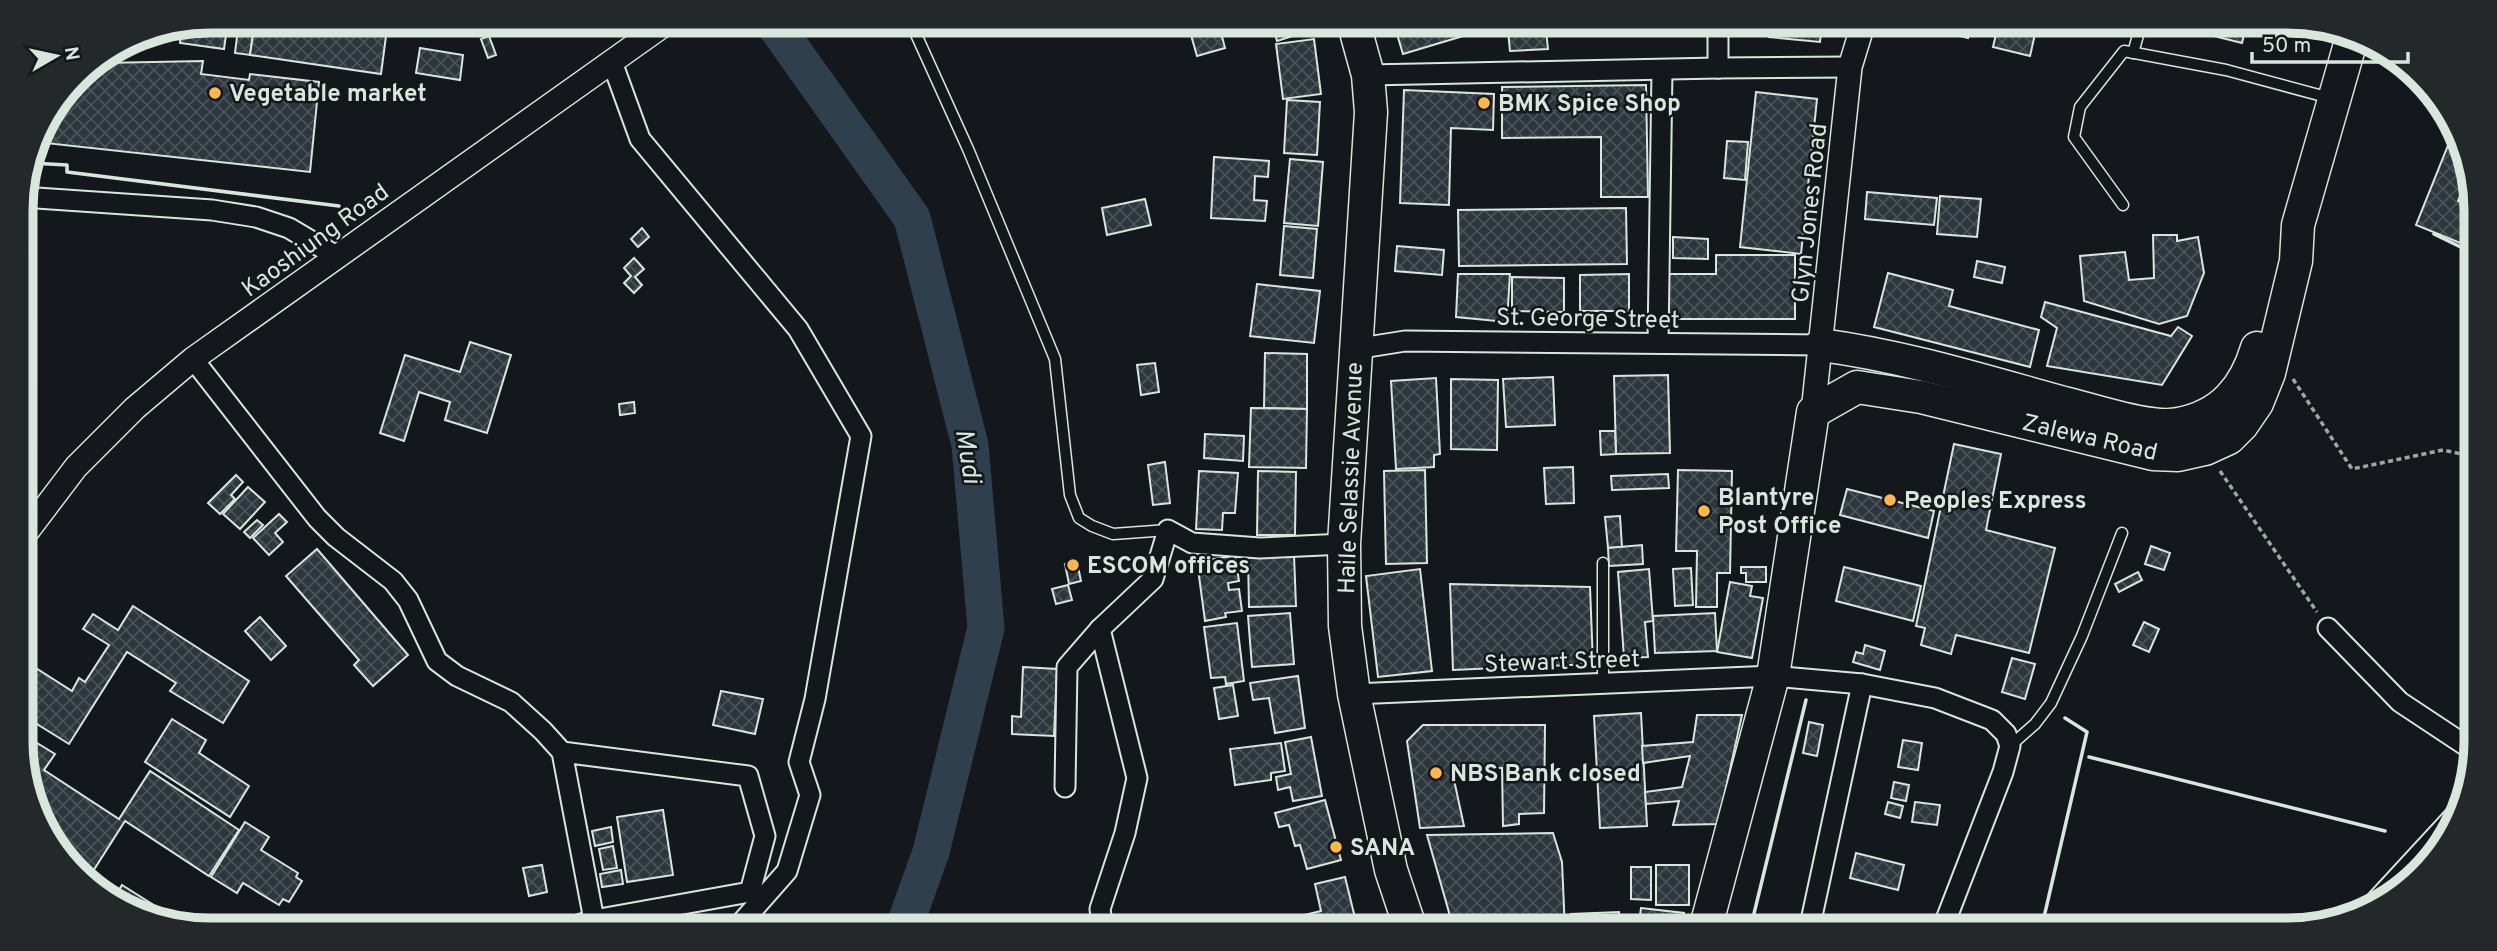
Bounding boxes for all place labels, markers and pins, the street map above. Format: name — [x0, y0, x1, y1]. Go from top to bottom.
place label: Vegetable market — [229, 80, 427, 110]
marker: Vegetable market — [207, 85, 223, 101]
place label: BMK Spice Shop — [1498, 90, 1681, 120]
marker: BMK Spice Shop — [1476, 95, 1492, 111]
place label: Blantyre Post Office — [1718, 484, 1841, 542]
place label: Peoples Express — [1904, 487, 2087, 517]
marker: Peoples Express — [1882, 492, 1898, 508]
marker: Blantyre Post Office — [1696, 503, 1712, 519]
place label: ESCOM offices — [1087, 552, 1250, 582]
marker: ESCOM offices — [1065, 557, 1081, 573]
place label: NBS Bank closed — [1450, 760, 1641, 790]
marker: NBS Bank closed — [1428, 765, 1444, 781]
place label: SANA — [1350, 834, 1415, 864]
marker: SANA — [1328, 839, 1344, 855]

